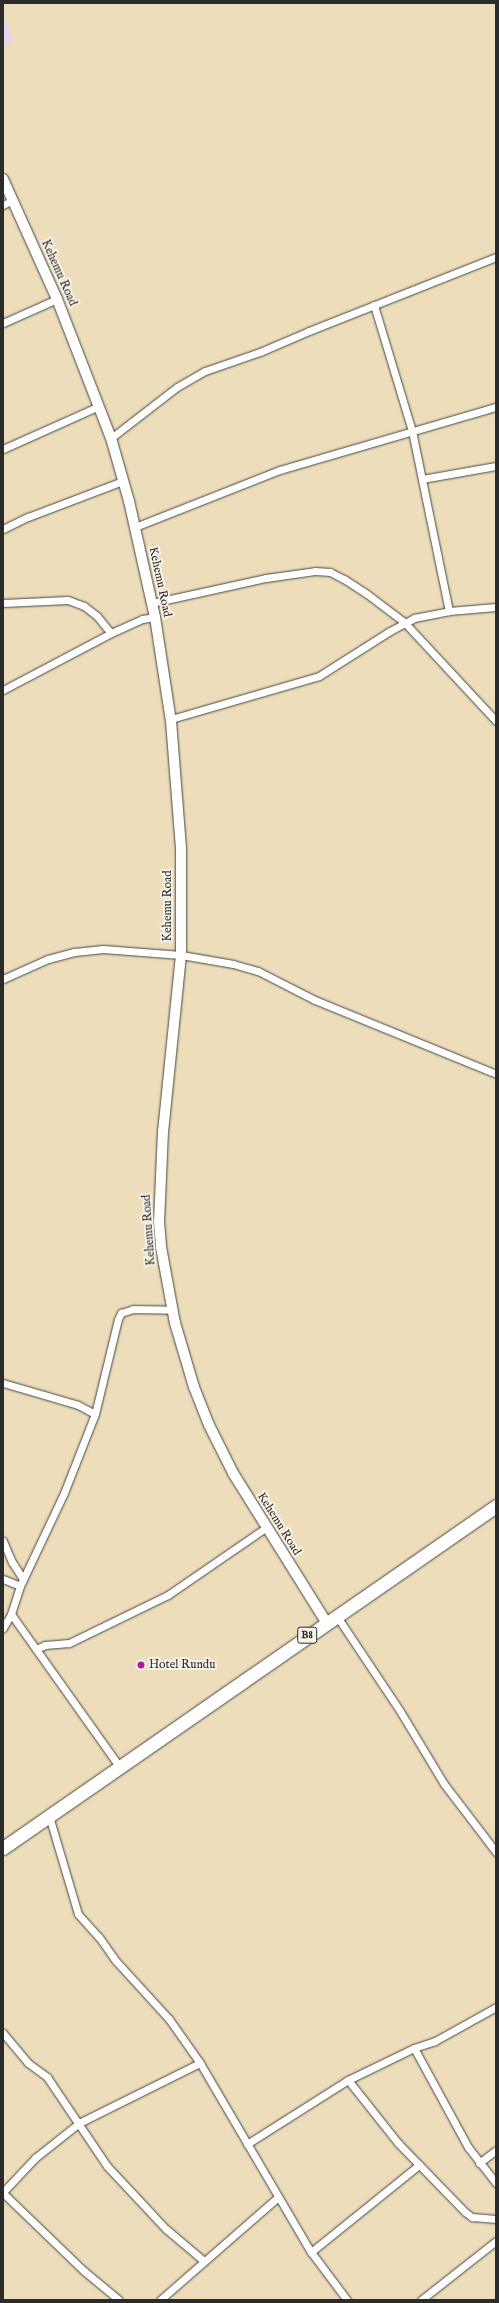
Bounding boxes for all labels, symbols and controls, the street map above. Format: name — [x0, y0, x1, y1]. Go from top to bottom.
street label: Kehemu Road — [38, 238, 80, 308]
street label: Kehemu Road — [146, 546, 174, 618]
street label: Kehemu Road — [161, 870, 175, 942]
street label: Kehemu Road — [139, 1194, 159, 1266]
street label: Kehemu Road — [254, 1490, 304, 1558]
road number: B8 — [297, 1626, 317, 1644]
place label: Hotel Rundu — [149, 1658, 215, 1672]
marker: Hotel Rundu — [136, 1660, 146, 1670]

